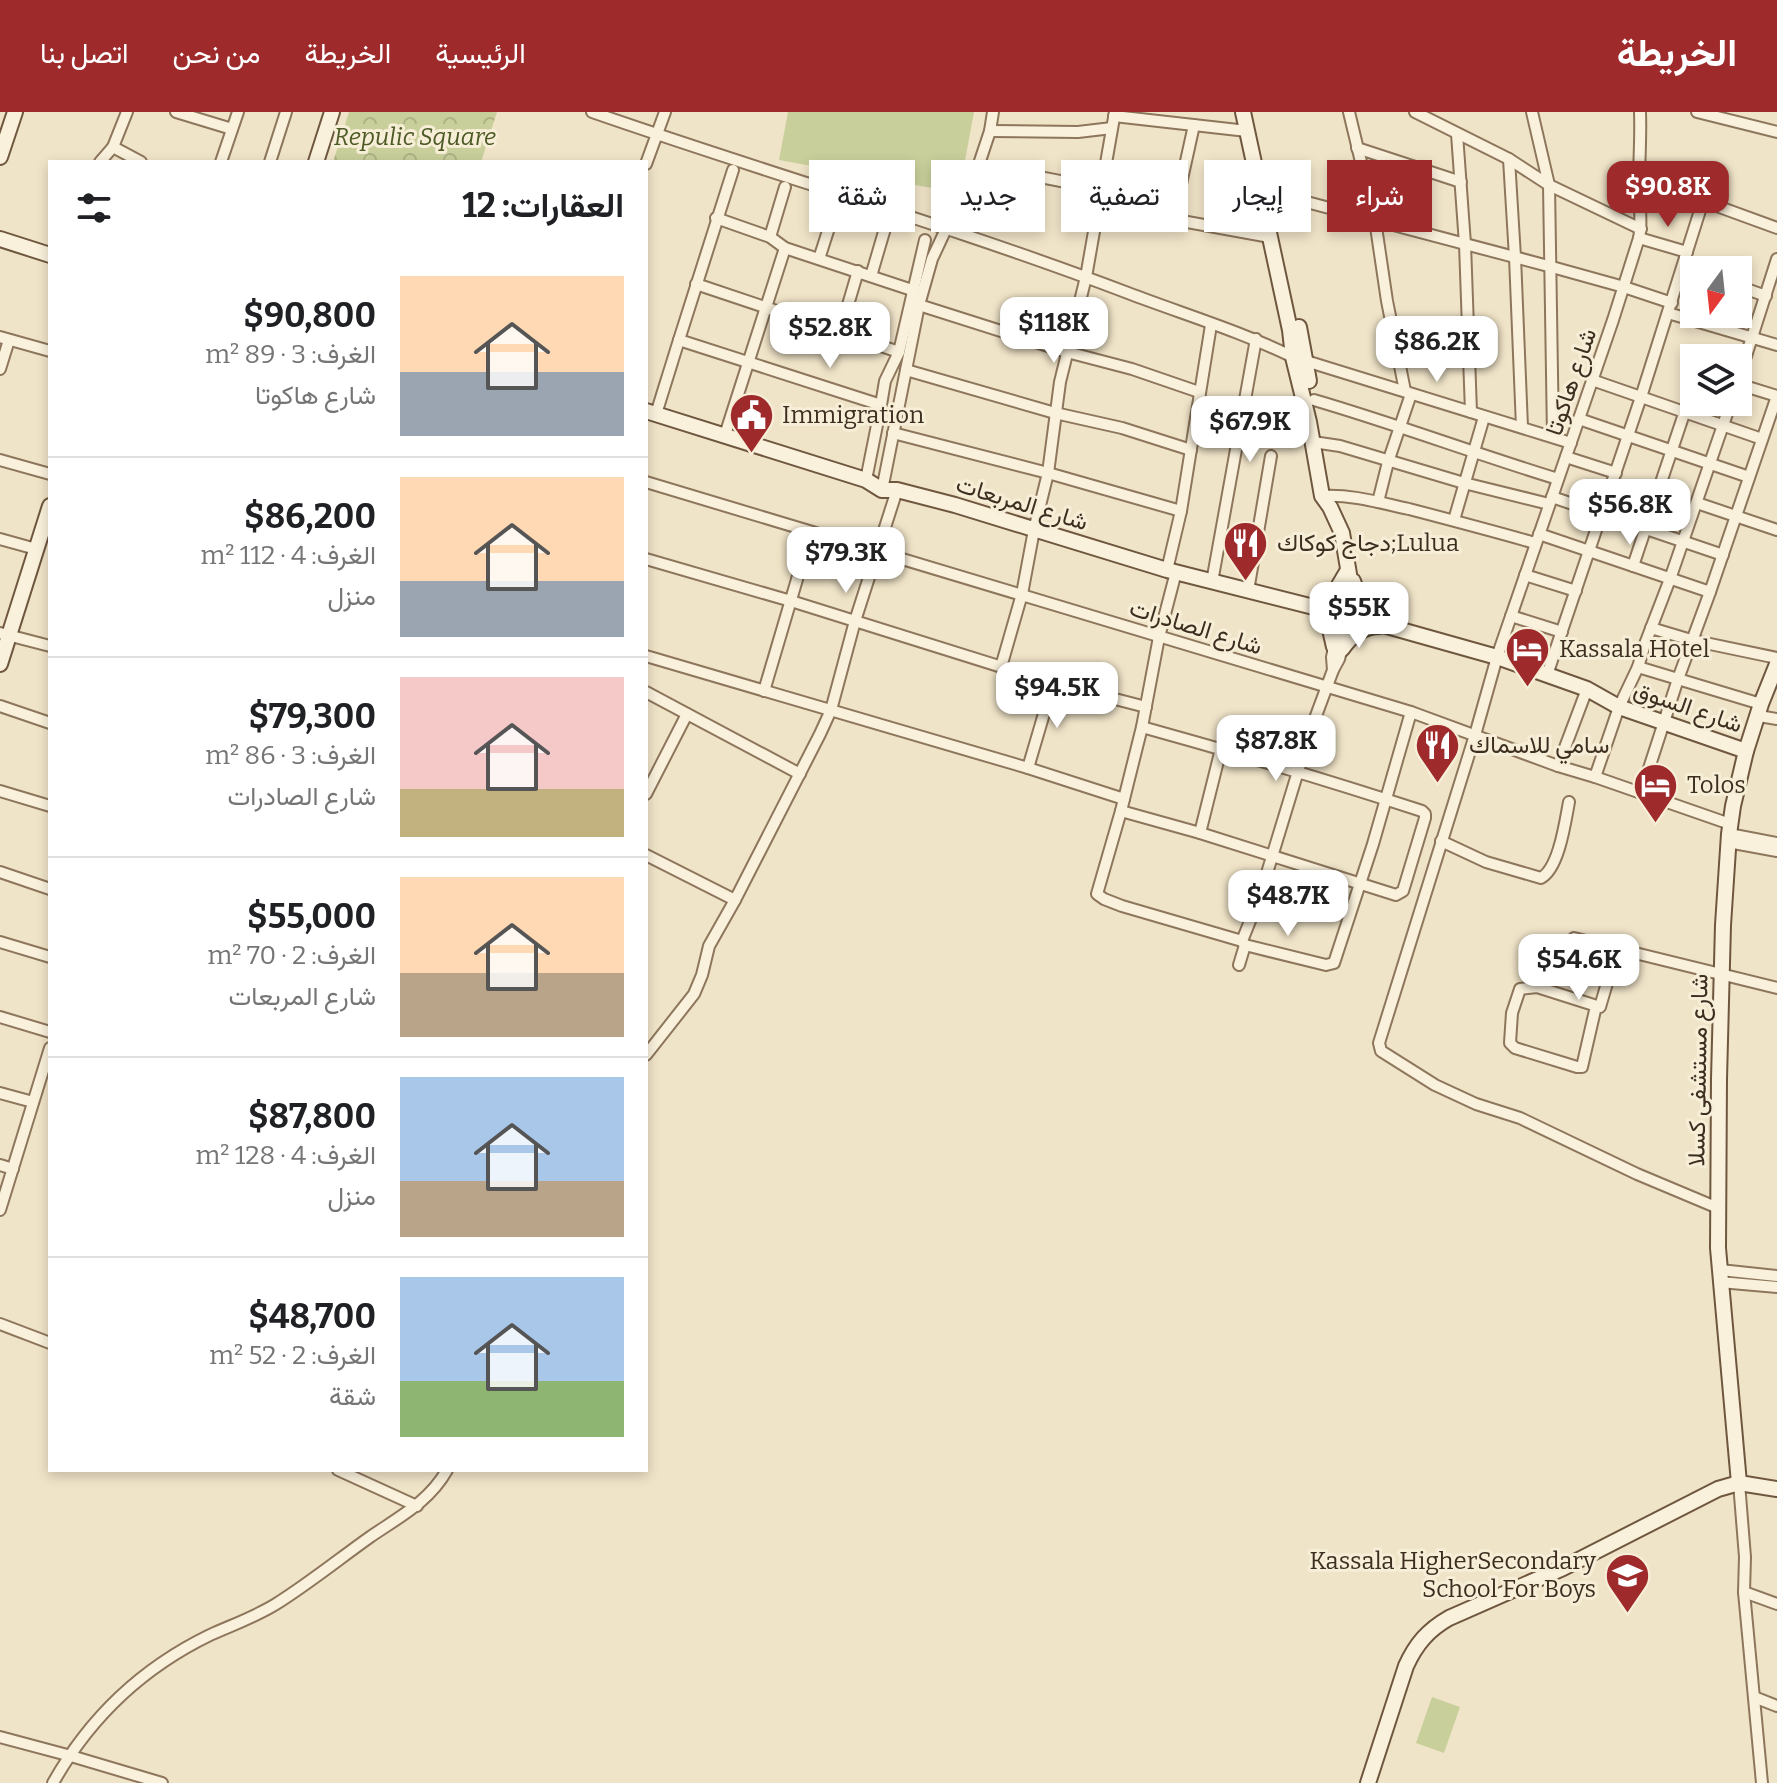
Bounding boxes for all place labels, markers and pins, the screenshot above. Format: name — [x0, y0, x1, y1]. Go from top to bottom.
pin: $90.8K — [1603, 161, 1733, 229]
pin: $118K — [998, 297, 1110, 365]
pin: $52.8K — [765, 302, 895, 370]
pin: $86.2K — [1372, 316, 1502, 384]
public building icon: Immigration — [727, 391, 775, 454]
pin: $67.9K — [1185, 396, 1315, 464]
place label: Immigration — [782, 401, 924, 429]
pin: $56.8K — [1565, 479, 1695, 547]
restaurant icon: دجاج كوكاك;Lulua — [1222, 519, 1270, 582]
pin: $79.3K — [781, 527, 911, 595]
place label: دجاج كوكاك;Lulua — [1277, 529, 1459, 559]
pin: $55K — [1312, 582, 1406, 650]
hotel icon: Kassala Hotel — [1504, 625, 1552, 688]
place label: Kassala Hotel — [1559, 635, 1710, 663]
pin: $94.5K — [992, 662, 1122, 730]
pin: $87.8K — [1211, 715, 1341, 783]
restaurant icon: سامي للاسماك — [1414, 721, 1462, 784]
place label: سامي للاسماك — [1469, 731, 1609, 764]
hotel icon: Tolos — [1632, 761, 1680, 824]
place label: Tolos — [1687, 771, 1746, 799]
pin: $48.7K — [1223, 870, 1353, 938]
pin: $54.6K — [1514, 934, 1644, 1002]
place label: Kassala HigherSecondary School For Boys — [1310, 1547, 1596, 1603]
school or university icon: Kassala HigherSecondary School For Boys — [1603, 1551, 1651, 1614]

